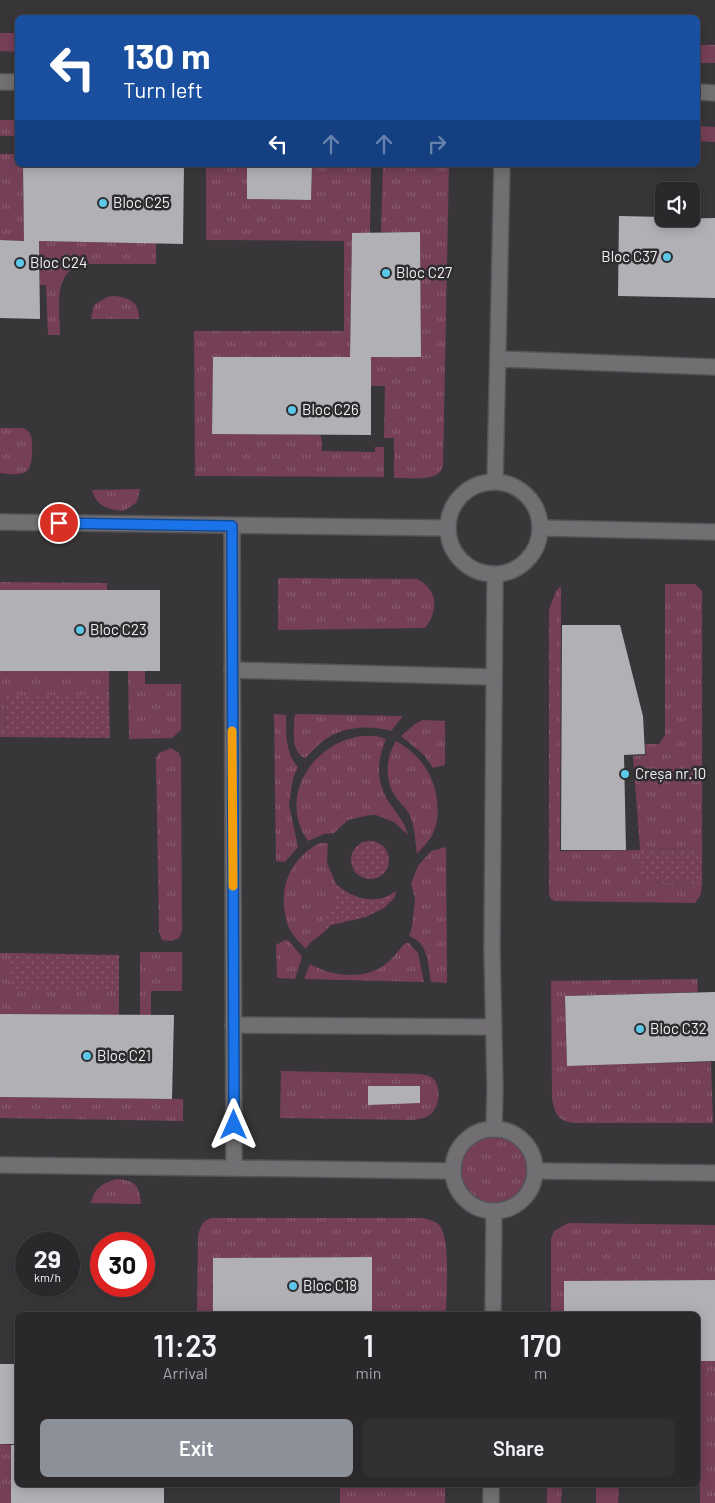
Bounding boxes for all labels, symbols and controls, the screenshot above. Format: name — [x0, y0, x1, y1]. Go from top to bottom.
text: 130 m — [123, 34, 210, 76]
icon: left — [40, 35, 105, 100]
text: Turn left — [123, 76, 203, 102]
icon: left — [264, 130, 292, 158]
icon: ahead — [317, 130, 345, 158]
icon: ahead — [370, 130, 398, 158]
icon: right — [423, 130, 451, 158]
map controls — [655, 182, 700, 227]
button: sound — [655, 182, 700, 227]
place label: Bloc C25 — [113, 193, 170, 211]
marker: Bloc C25 — [97, 197, 109, 209]
place label: Bloc C37 — [601, 247, 657, 265]
marker: Bloc C37 — [661, 251, 673, 263]
place label: Bloc C24 — [30, 253, 87, 271]
marker: Bloc C24 — [14, 257, 26, 269]
place label: Bloc C27 — [396, 263, 452, 281]
marker: Bloc C27 — [380, 267, 392, 279]
place label: Bloc C26 — [302, 400, 359, 418]
marker: Bloc C26 — [286, 404, 298, 416]
pin — [38, 502, 80, 544]
icon: arrive — [45, 509, 73, 537]
place label: Bloc C23 — [90, 620, 147, 638]
marker: Bloc C23 — [74, 624, 86, 636]
place label: Creșa nr.10 — [635, 764, 706, 782]
marker: Creșa nr.10 — [619, 768, 631, 780]
place label: Bloc C32 — [650, 1019, 707, 1037]
marker: Bloc C32 — [634, 1023, 646, 1035]
place label: Bloc C21 — [97, 1046, 151, 1064]
marker: Bloc C21 — [81, 1050, 93, 1062]
position arrow — [207, 1098, 259, 1150]
speed limit sign: 30 — [90, 1232, 155, 1297]
text: 29 — [34, 1243, 61, 1273]
text: km/h — [34, 1270, 61, 1284]
place label: Bloc C18 — [303, 1276, 357, 1294]
marker: Bloc C18 — [287, 1280, 299, 1292]
text: 11:23 — [153, 1327, 217, 1363]
text: 1 — [363, 1327, 374, 1363]
text: 170 — [520, 1327, 562, 1363]
text: Arrival — [163, 1363, 208, 1382]
text: min — [355, 1363, 381, 1382]
text: m — [534, 1363, 547, 1382]
button: Exit — [40, 1419, 353, 1477]
button: Share — [363, 1419, 675, 1477]

